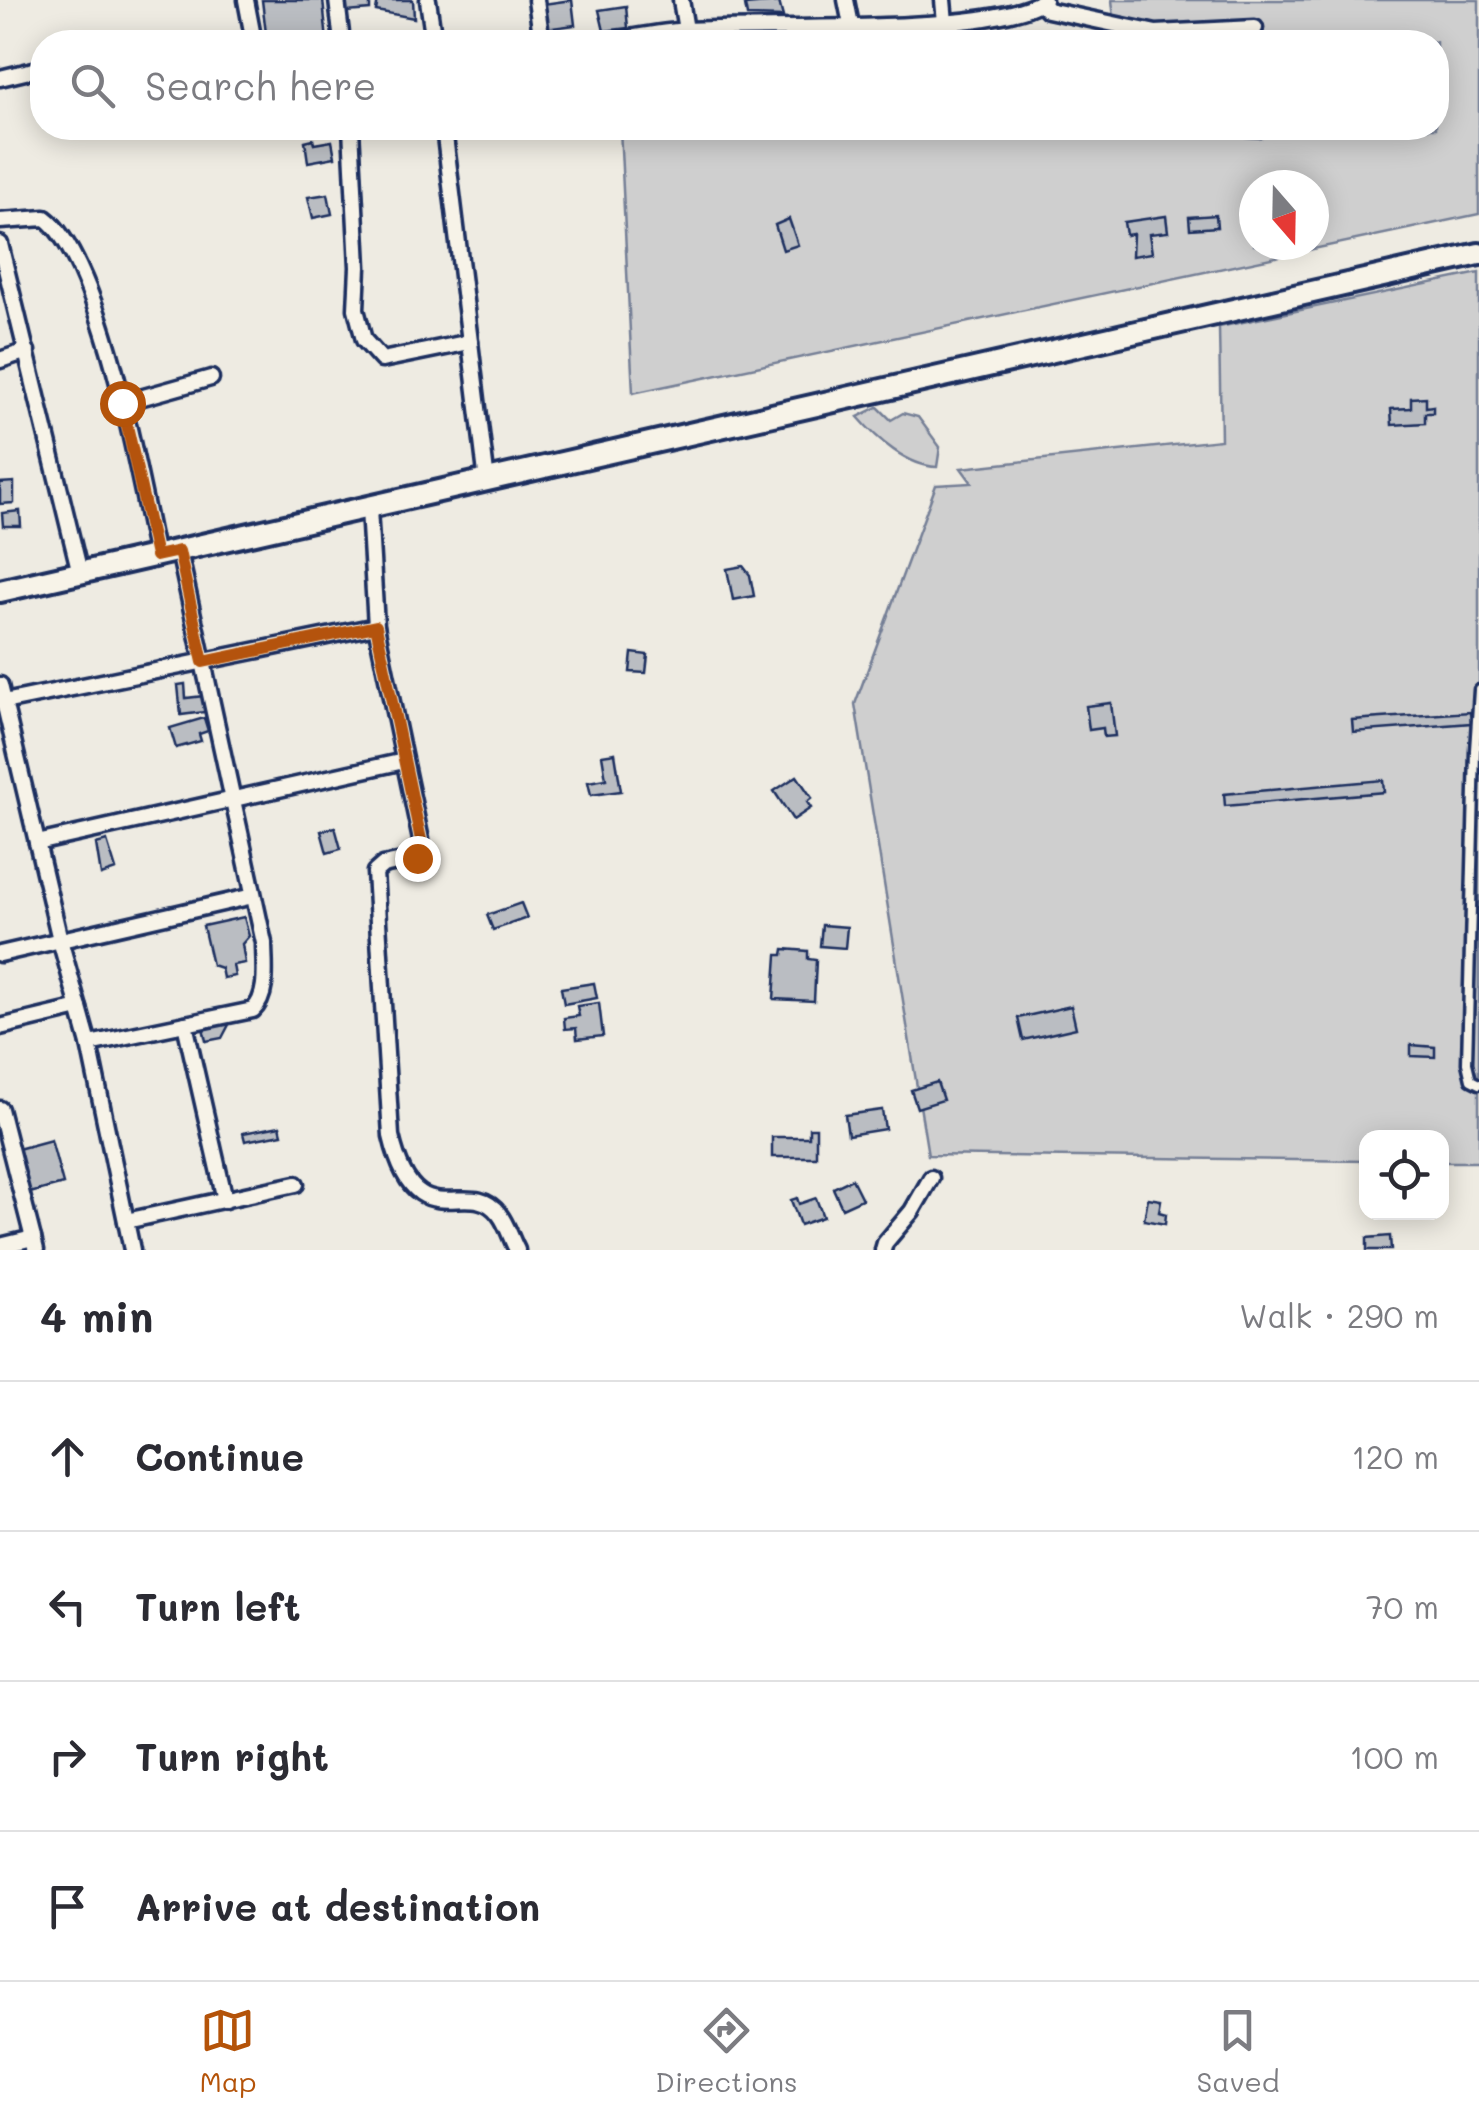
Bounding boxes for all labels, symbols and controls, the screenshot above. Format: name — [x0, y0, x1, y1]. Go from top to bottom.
search box — [30, 30, 1449, 140]
icon: search — [65, 58, 120, 113]
text: Search here — [145, 60, 376, 110]
north arrow — [1239, 170, 1329, 260]
route start — [100, 381, 146, 427]
route end — [395, 836, 441, 882]
map controls — [1359, 1130, 1449, 1220]
button: locate — [1359, 1130, 1449, 1220]
text: 4 min — [40, 1288, 153, 1343]
text: Walk · 290 m — [1239, 1294, 1439, 1336]
icon: ahead — [40, 1429, 95, 1484]
text: Continue — [135, 1431, 304, 1481]
text: 120 m — [1351, 1435, 1439, 1477]
icon: left — [40, 1579, 95, 1634]
text: Turn left — [135, 1581, 301, 1631]
text: 70 m — [1366, 1585, 1439, 1627]
icon: right — [40, 1729, 95, 1784]
text: Turn right — [135, 1731, 329, 1781]
text: 100 m — [1349, 1735, 1439, 1777]
icon: arrive — [40, 1879, 95, 1934]
text: Arrive at destination — [135, 1881, 540, 1931]
tab: Map — [199, 2003, 256, 2099]
tab: Directions — [655, 2003, 798, 2099]
tab: Saved — [1196, 2003, 1280, 2099]

